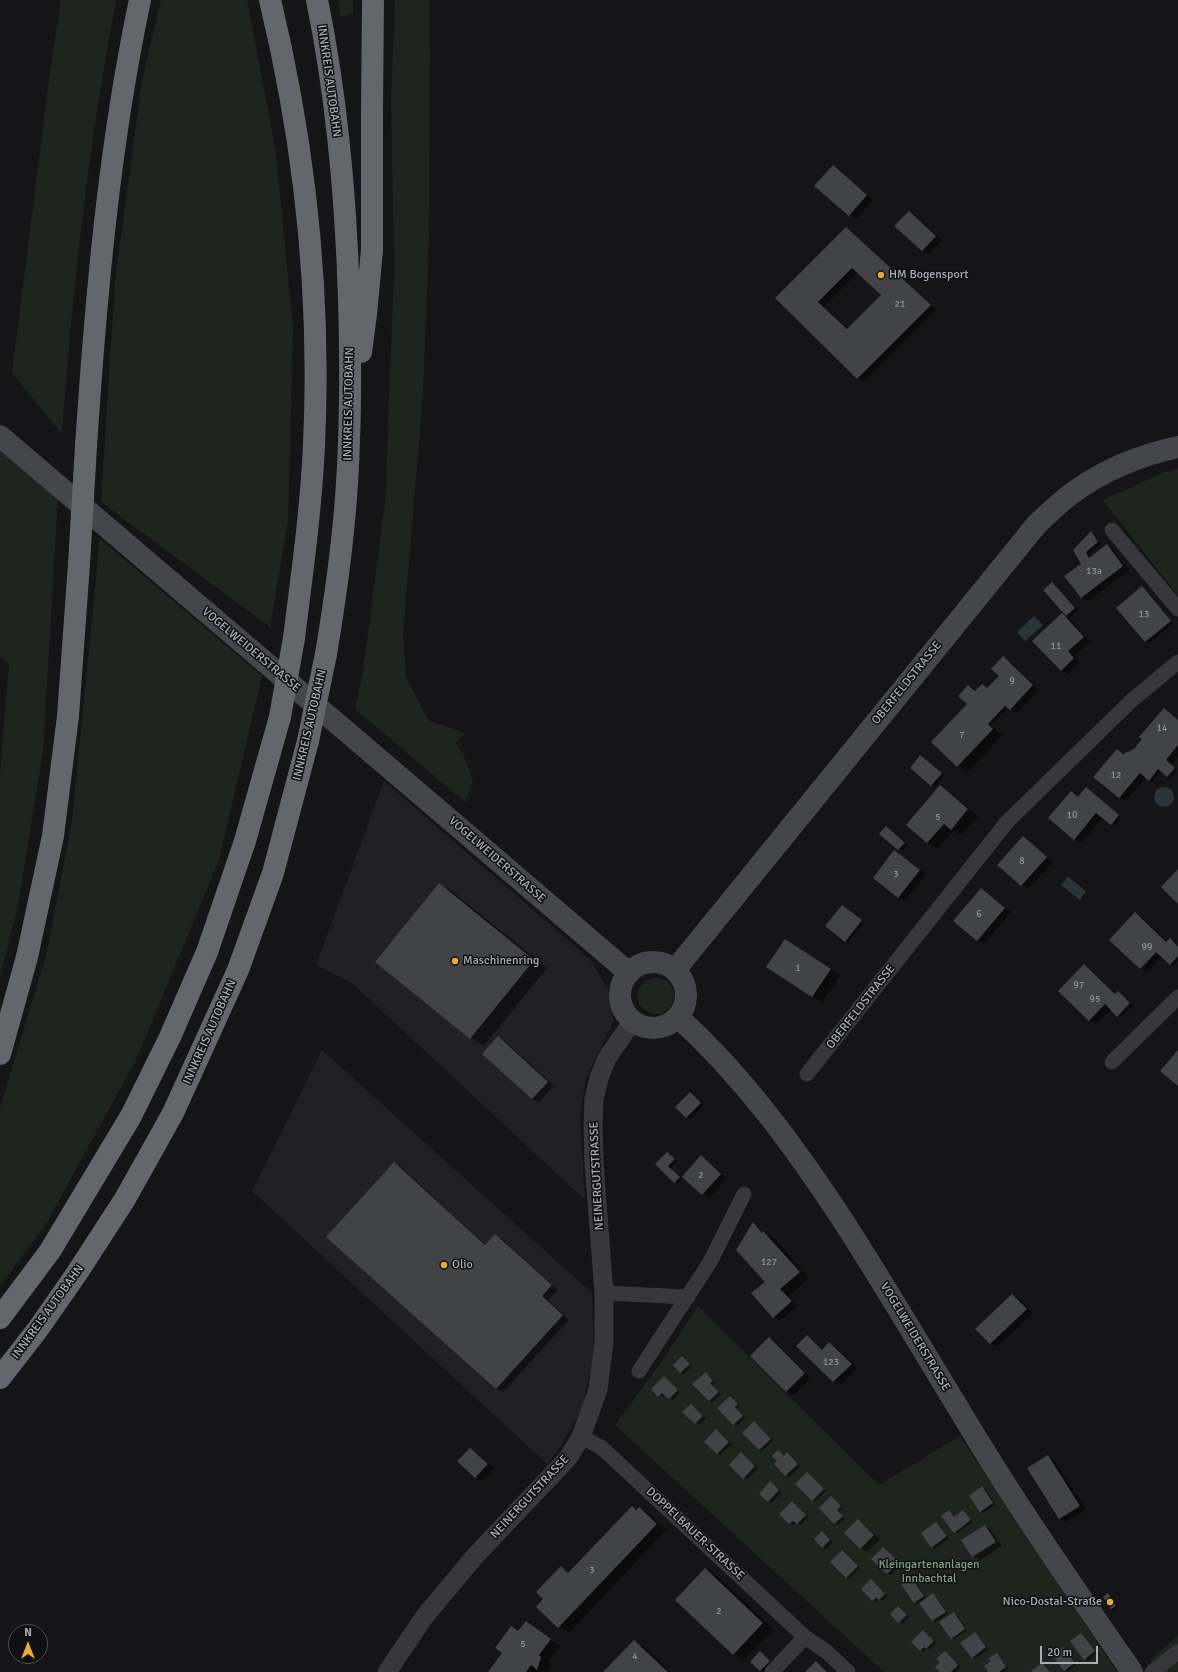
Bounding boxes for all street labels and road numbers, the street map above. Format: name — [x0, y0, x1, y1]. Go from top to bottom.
street label: INNKREIS AUTOBAHN — [314, 24, 344, 138]
street label: INNKREIS AUTOBAHN — [341, 347, 357, 461]
street label: VOGELWEIDERSTRASSE — [199, 605, 303, 695]
street label: OBERFELDSTRASSE — [869, 638, 945, 728]
street label: INNKREIS AUTOBAHN — [290, 668, 330, 782]
street label: VOGELWEIDERSTRASSE — [445, 814, 549, 906]
street label: OBERFELDSTRASSE — [824, 962, 898, 1052]
street label: INNKREIS AUTOBAHN — [180, 977, 240, 1087]
street label: NEINERGUTSTRASSE — [587, 1121, 607, 1231]
street label: INNKREIS AUTOBAHN — [9, 1262, 87, 1362]
street label: VOGELWEIDERSTRASSE — [877, 1280, 953, 1394]
street label: NEINERGUTSTRASSE — [488, 1452, 572, 1542]
street label: DOPPELBAUER-STRASSE — [643, 1485, 747, 1583]

